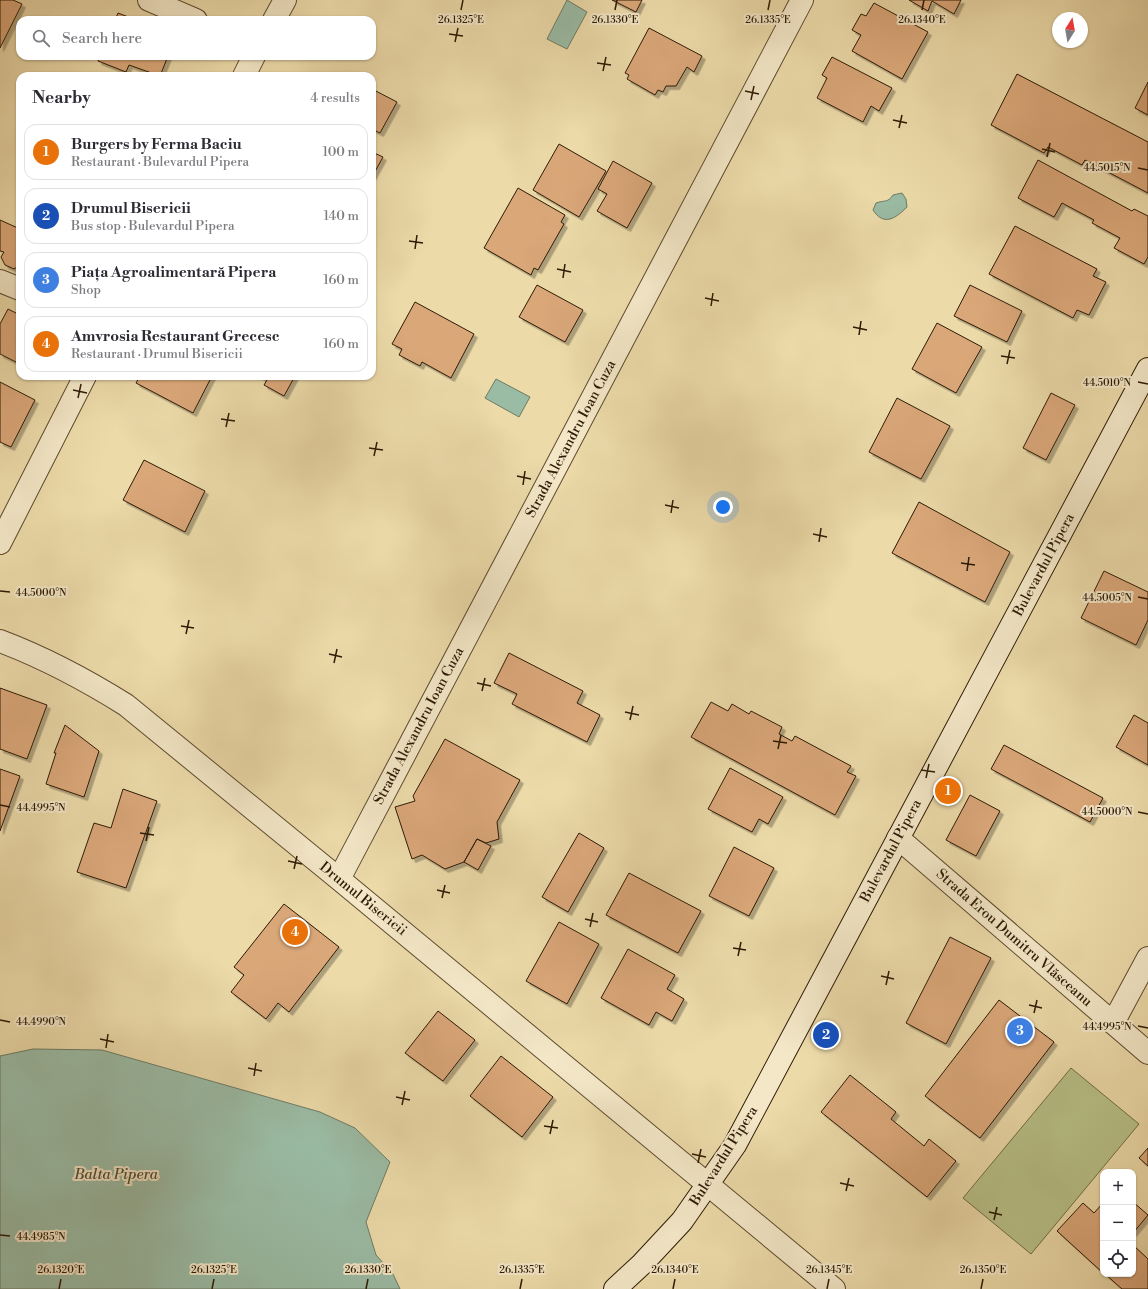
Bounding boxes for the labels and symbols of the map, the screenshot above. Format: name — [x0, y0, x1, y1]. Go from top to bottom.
north arrow — [1052, 12, 1088, 48]
text: 26.1325°E — [438, 14, 484, 26]
text: 26.1330°E — [592, 14, 638, 26]
text: 26.1335°E — [745, 14, 791, 26]
text: 26.1340°E — [898, 14, 946, 26]
text: 44.5015°N — [1083, 162, 1131, 174]
street label: Strada Alexandru Ioan Cuza — [522, 356, 621, 521]
text: 44.5010°N — [1083, 377, 1131, 389]
your location — [713, 497, 733, 517]
street label: Bulevardul Pipera — [1009, 510, 1079, 621]
text: 44.5000°N — [16, 587, 67, 599]
text: 44.5005°N — [1082, 592, 1132, 604]
street label: Strada Alexandru Ioan Cuza — [370, 643, 469, 808]
pin: 1 — [935, 776, 961, 806]
street label: Bulevardul Pipera — [856, 796, 926, 907]
text: 44.4995°N — [16, 802, 66, 814]
text: 44.5000°N — [1082, 806, 1133, 818]
street label: Drumul Bisericii — [316, 858, 411, 940]
street label: Strada Erou Dumitru Vlăsceanu — [932, 865, 1096, 1011]
pin: 4 — [282, 917, 308, 947]
text: 44.4990°N — [16, 1016, 67, 1028]
pin: 3 — [1007, 1016, 1033, 1046]
pin: 2 — [813, 1020, 839, 1050]
text: 44.4995°N — [1082, 1021, 1132, 1033]
street label: Bulevardul Pipera — [686, 1102, 762, 1210]
water label: Balta Pipera — [73, 1165, 159, 1184]
text: 44.4985°N — [16, 1231, 66, 1243]
text: 26.1320°E — [38, 1264, 85, 1276]
text: 26.1325°E — [191, 1264, 237, 1276]
text: 26.1330°E — [345, 1264, 391, 1276]
text: 26.1335°E — [499, 1264, 545, 1276]
text: 26.1340°E — [651, 1264, 699, 1276]
text: 26.1345°E — [806, 1264, 852, 1276]
text: 26.1350°E — [960, 1264, 1006, 1276]

